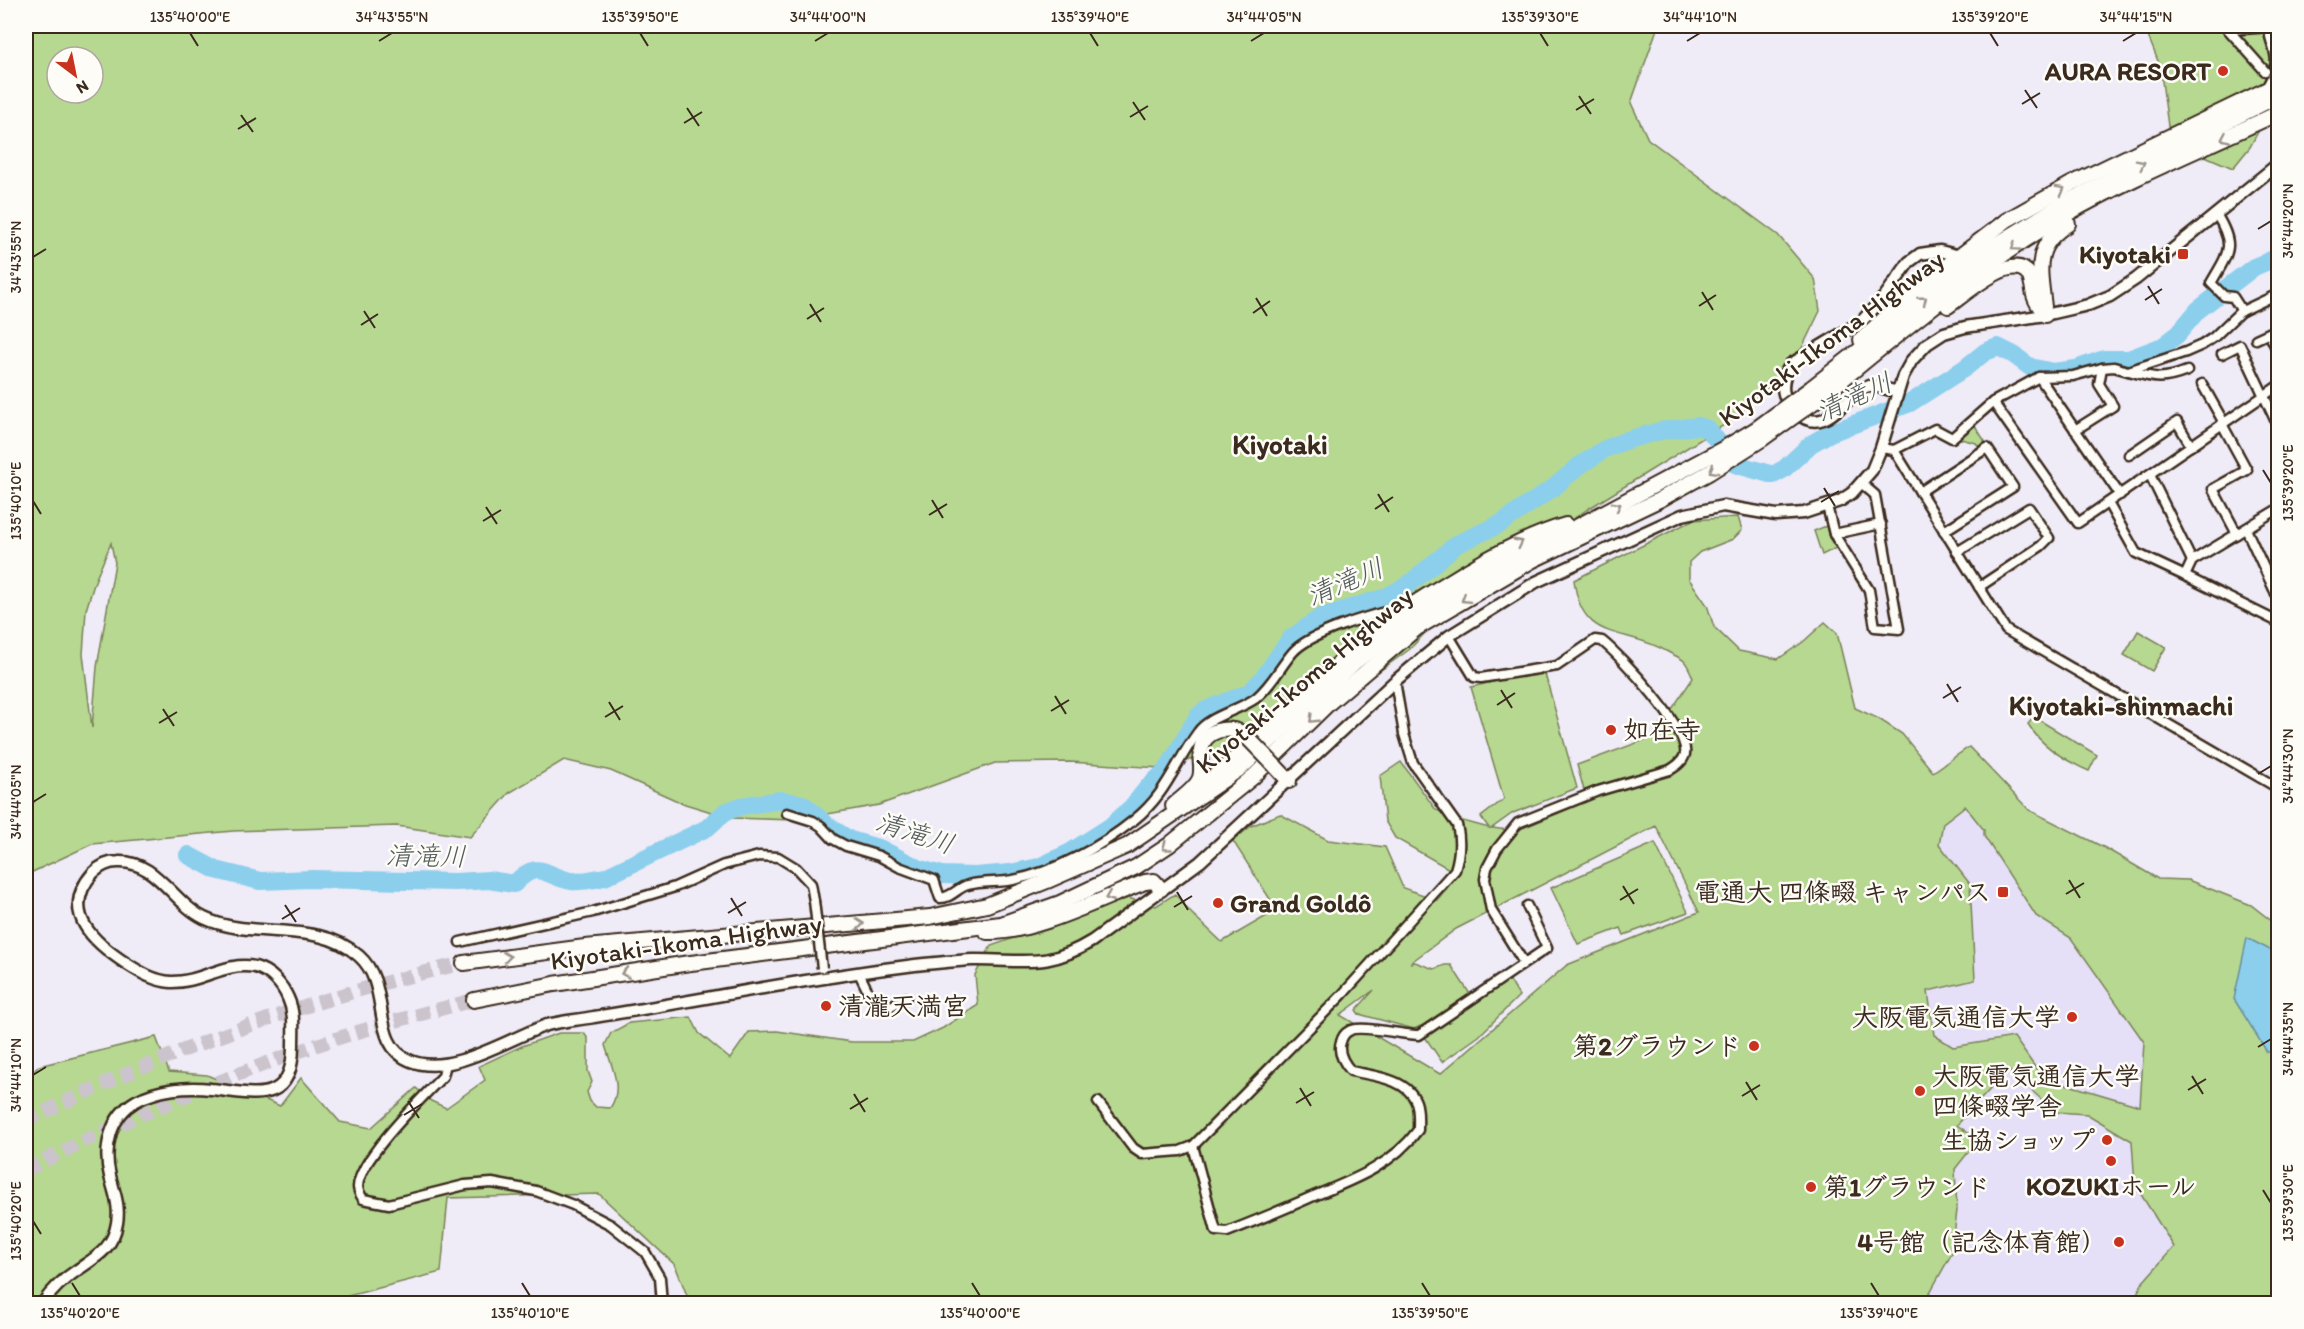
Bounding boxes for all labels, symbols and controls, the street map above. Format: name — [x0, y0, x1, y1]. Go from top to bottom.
text: 135°40'00"E — [150, 8, 230, 26]
text: 34°43'55"N — [356, 8, 428, 26]
text: 135°39'50"E — [601, 8, 679, 26]
text: 34°44'00"N — [790, 8, 866, 26]
text: 135°39'40"E — [1051, 8, 1129, 26]
text: 34°44'05"N — [1226, 8, 1302, 26]
text: 135°39'30"E — [1501, 8, 1579, 26]
text: 34°44'10"N — [1663, 8, 1737, 26]
text: 135°39'20"E — [1951, 8, 2029, 26]
text: 34°44'15"N — [2100, 8, 2172, 26]
north arrow — [45, 45, 105, 105]
place label: AURA RESORT — [2044, 55, 2211, 87]
marker: AURA RESORT — [2216, 64, 2230, 78]
text: N — [73, 76, 92, 98]
one-way arrow — [2221, 131, 2232, 143]
one-way arrow — [2135, 160, 2146, 171]
text: 34°44'20"N — [2279, 183, 2297, 259]
one-way arrow — [2055, 186, 2065, 197]
text: 34°43'55"N — [7, 221, 25, 293]
place label: Kiyotaki — [2079, 238, 2171, 270]
one-way arrow — [2011, 240, 2022, 251]
street label: Kiyotaki-Ikoma Highway — [1712, 243, 1950, 433]
marker: Kiyotaki — [2176, 247, 2190, 261]
one-way arrow — [1916, 296, 1927, 307]
water label: 清滝川 — [1810, 365, 1898, 428]
district label: Kiyotaki — [1232, 428, 1328, 461]
text: 135°39'20"E — [2279, 444, 2297, 522]
text: 135°40'10"E — [7, 462, 25, 540]
one-way arrow — [1709, 463, 1719, 475]
one-way arrow — [1610, 501, 1621, 513]
one-way arrow — [1513, 539, 1523, 550]
water label: 清滝川 — [1301, 551, 1389, 613]
street label: Kiyotaki-Ikoma Highway — [1189, 580, 1419, 780]
one-way arrow — [1461, 591, 1471, 603]
district label: Kiyotaki-shinmachi — [2009, 689, 2233, 722]
one-way arrow — [1309, 712, 1319, 723]
place label: 如在寺 — [1623, 714, 1701, 746]
marker: 如在寺 — [1604, 723, 1618, 737]
text: 34°44'30"N — [2279, 728, 2297, 804]
text: 34°44'05"N — [7, 764, 25, 840]
water label: 清滝川 — [872, 804, 959, 861]
water label: 清滝川 — [385, 838, 467, 873]
one-way arrow — [1161, 840, 1172, 851]
place label: 電通大 四條畷 キャンパス — [1694, 876, 1991, 908]
marker: 電通大 四條畷 キャンパス — [1996, 885, 2010, 899]
place label: Grand Goldô — [1230, 887, 1371, 919]
one-way arrow — [1104, 889, 1115, 902]
marker: Grand Goldô — [1211, 896, 1225, 910]
street label: Kiyotaki-Ikoma Highway — [548, 907, 824, 977]
one-way arrow — [855, 918, 864, 931]
one-way arrow — [503, 951, 512, 963]
one-way arrow — [621, 966, 631, 979]
place label: 清瀧天満宮 — [838, 990, 968, 1022]
marker: 清瀧天満宮 — [819, 999, 833, 1013]
place label: 大阪電気通信大学 — [1852, 1001, 2060, 1033]
text: 34°44'35"N — [2279, 1002, 2297, 1076]
marker: 大阪電気通信大学 — [2065, 1010, 2079, 1024]
place label: 第2グラウンド — [1572, 1030, 1742, 1062]
text: 34°44'10"N — [7, 1038, 25, 1112]
marker: 第2グラウンド — [1747, 1039, 1761, 1053]
place label: 大阪電気通信大学 四條畷学舎 — [1932, 1060, 2140, 1122]
marker: 大阪電気通信大学 四條畷学舎 — [1913, 1084, 1927, 1098]
place label: 生協ショップ — [1941, 1124, 2095, 1156]
marker: 生協ショップ — [2100, 1133, 2114, 1147]
marker: KOZUKIホール — [2104, 1154, 2118, 1168]
text: 135°39'30"E — [2279, 1164, 2297, 1242]
place label: KOZUKIホール — [2026, 1170, 2196, 1202]
place label: 第1グラウンド — [1823, 1171, 1991, 1203]
marker: 第1グラウンド — [1804, 1180, 1818, 1194]
text: 135°40'20"E — [7, 1181, 25, 1261]
place label: 4号館（記念体育館） — [1857, 1226, 2107, 1258]
marker: 4号館（記念体育館） — [2112, 1235, 2126, 1249]
text: 135°40'20"E — [40, 1304, 120, 1322]
text: 135°40'10"E — [491, 1304, 569, 1322]
text: 135°40'00"E — [940, 1304, 1020, 1322]
text: 135°39'50"E — [1391, 1304, 1469, 1322]
text: 135°39'40"E — [1840, 1304, 1918, 1322]

